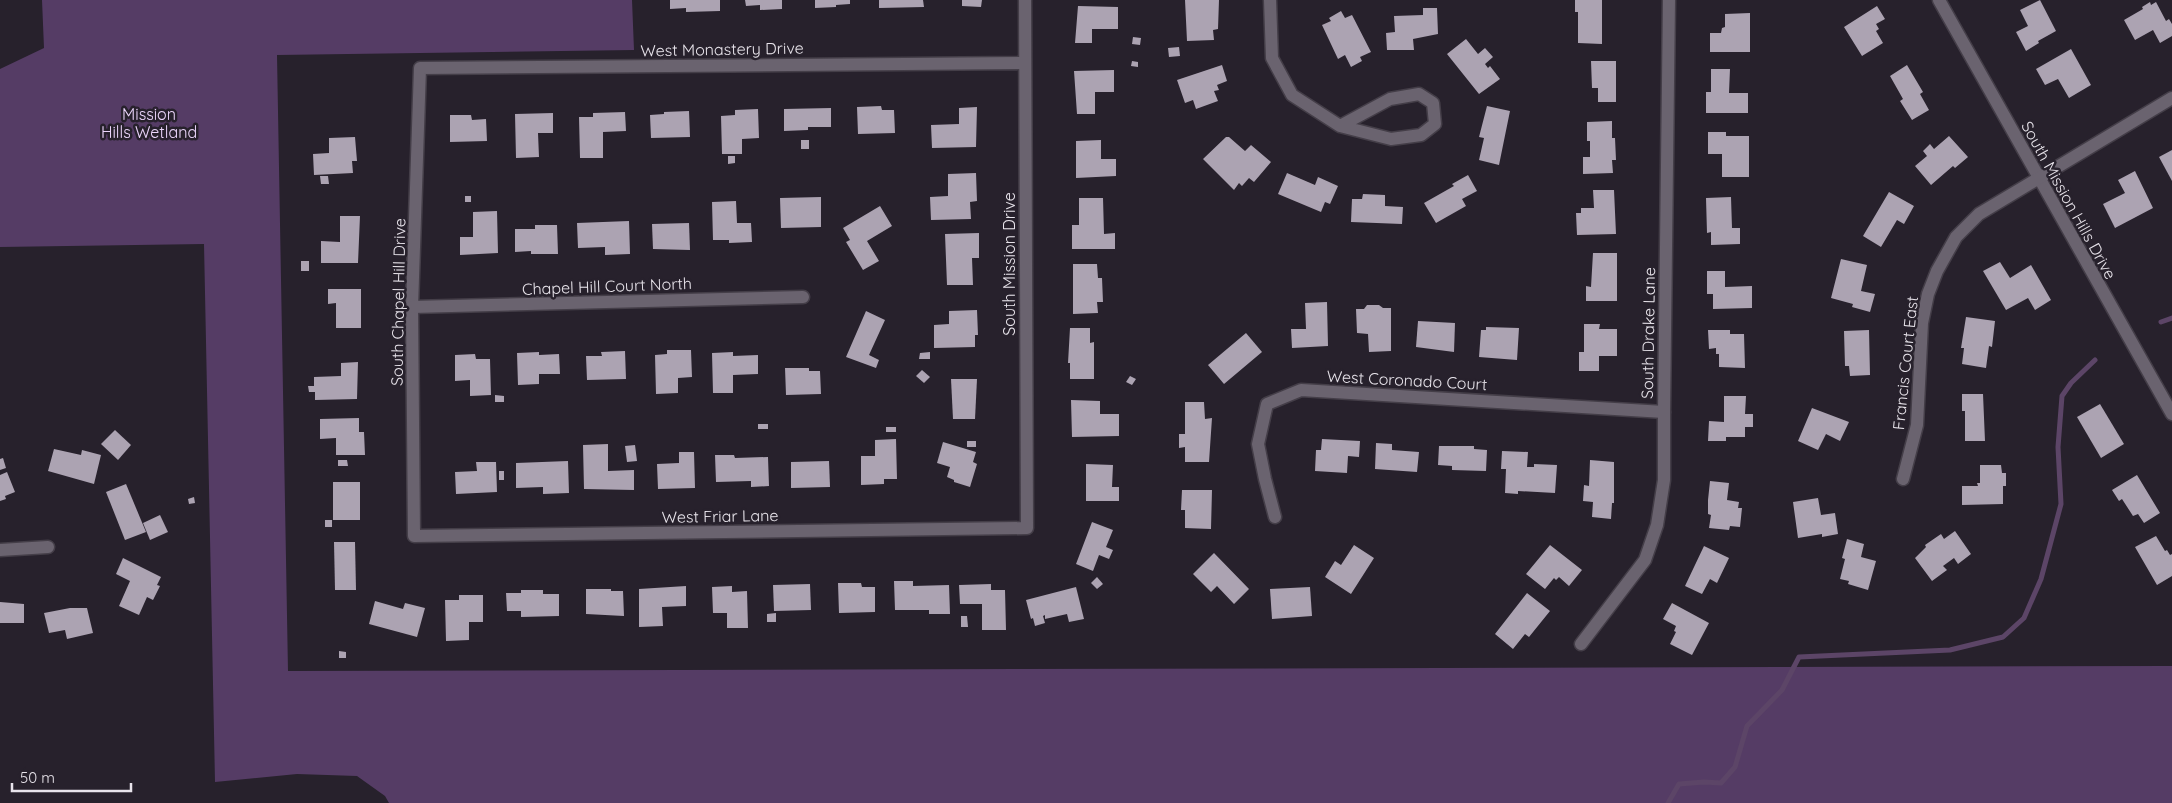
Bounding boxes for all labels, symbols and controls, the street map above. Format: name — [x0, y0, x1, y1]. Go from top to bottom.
street label: West Monastery Drive — [640, 38, 804, 60]
park label: Mission Hills Wetland — [101, 104, 197, 142]
street label: South Mission Hills Drive — [2017, 117, 2121, 283]
street label: South Mission Drive — [999, 192, 1019, 336]
street label: South Chapel Hill Drive — [387, 218, 409, 386]
street label: South Drake Lane — [1637, 267, 1659, 399]
street label: Chapel Hill Court North — [522, 273, 692, 299]
street label: Francis Court East — [1888, 295, 1922, 431]
street label: West Coronado Court — [1326, 366, 1488, 394]
street label: West Friar Lane — [661, 505, 779, 527]
scale bar — [12, 760, 131, 792]
text: 50 m — [20, 768, 55, 787]

